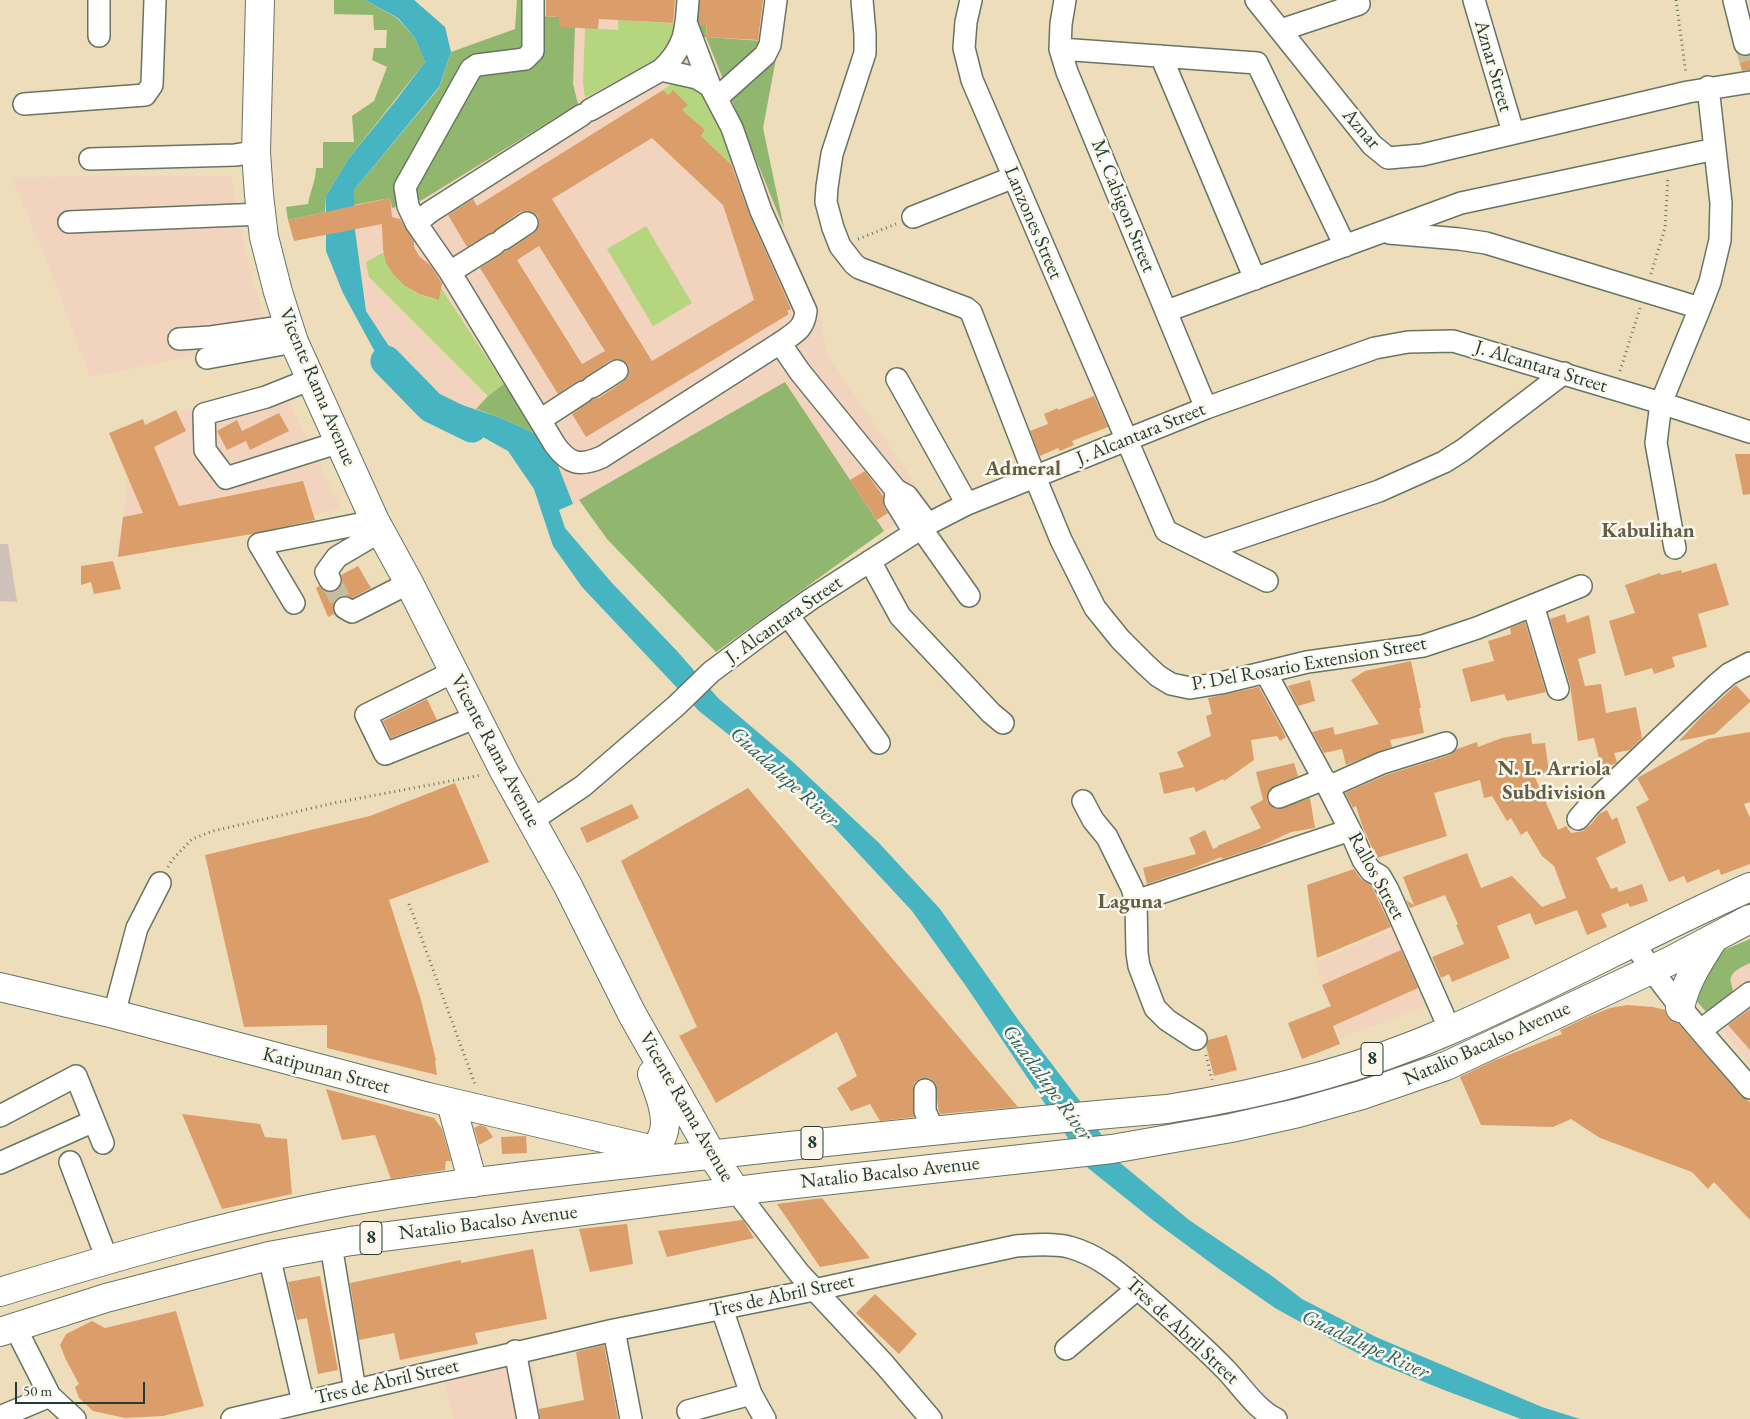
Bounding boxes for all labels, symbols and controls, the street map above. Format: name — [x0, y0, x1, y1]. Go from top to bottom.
street label: Aznar Street — [1468, 17, 1518, 115]
street label: Aznar — [1337, 104, 1385, 154]
street label: M. Cabigon Street — [1085, 136, 1161, 276]
street label: Lanzones Street — [998, 163, 1068, 283]
street label: Vicente Rama Avenue — [273, 304, 361, 470]
street label: J. Alcantara Street — [1472, 335, 1610, 399]
street label: J. Alcantara Street — [1073, 397, 1209, 471]
district label: Admeral — [985, 456, 1061, 482]
district label: Kabulihan — [1601, 518, 1695, 544]
street label: J. Alcantara Street — [721, 571, 847, 669]
street label: P. Del Rosario Extension Street — [1190, 632, 1428, 696]
street label: Vicente Rama Avenue — [445, 671, 545, 831]
water label: Guadalupe River — [724, 722, 844, 832]
district label: N. L. Arriola Subdivision — [1497, 756, 1611, 806]
street label: Rallos Street — [1342, 828, 1410, 924]
district label: Laguna — [1098, 889, 1162, 915]
street label: Natalio Bacalso Avenue — [1400, 996, 1574, 1092]
water label: Guadalupe River — [996, 1020, 1098, 1146]
street label: Vicente Rama Avenue — [633, 1028, 739, 1186]
street label: Katipunan Street — [260, 1042, 392, 1100]
road number: 8 — [1361, 1042, 1383, 1076]
road number: 8 — [801, 1126, 823, 1160]
street label: Natalio Bacalso Avenue — [799, 1152, 981, 1194]
street label: Natalio Bacalso Avenue — [397, 1200, 579, 1246]
road number: 8 — [360, 1222, 382, 1254]
street label: Tres de Abril Street — [708, 1269, 856, 1323]
street label: Tres de Abril Street — [1120, 1272, 1244, 1390]
water label: Guadalupe River — [1297, 1305, 1433, 1385]
street label: Tres de Abril Street — [313, 1354, 461, 1410]
scale bar — [18, 1372, 148, 1404]
text: 50 m — [23, 1381, 52, 1400]

